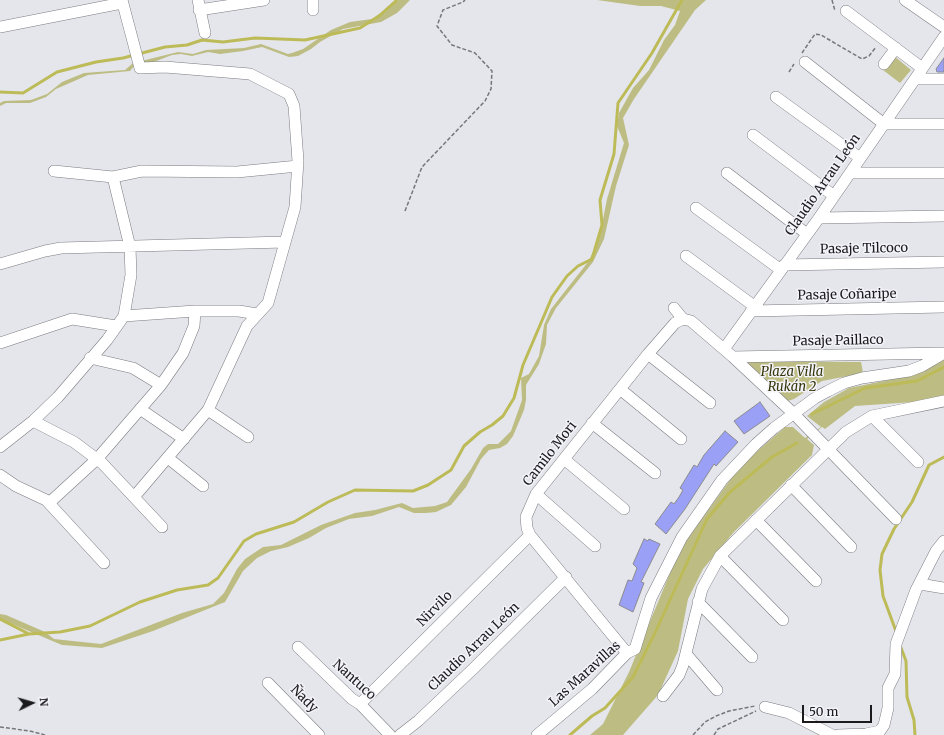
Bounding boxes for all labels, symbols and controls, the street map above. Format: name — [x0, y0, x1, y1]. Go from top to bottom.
street label: Claudio Arrau León — [782, 131, 864, 239]
street label: Pasaje Tilcoco — [820, 240, 908, 258]
street label: Pasaje Coñaripe — [797, 286, 897, 304]
street label: Pasaje Paillaco — [792, 332, 884, 350]
park label: Plaza Villa Rukán 2 — [761, 364, 823, 395]
street label: Camilo Mori — [520, 419, 580, 489]
street label: Nirvilo — [414, 588, 456, 630]
street label: Claudio Arrau León — [425, 600, 523, 694]
street label: Las Maravillas — [546, 638, 624, 710]
street label: Nantuco — [329, 657, 379, 703]
street label: Ñady — [287, 682, 321, 716]
north arrow — [12, 683, 52, 723]
text: N — [37, 697, 51, 707]
scale bar — [804, 697, 874, 723]
text: 50 m — [809, 704, 838, 719]

